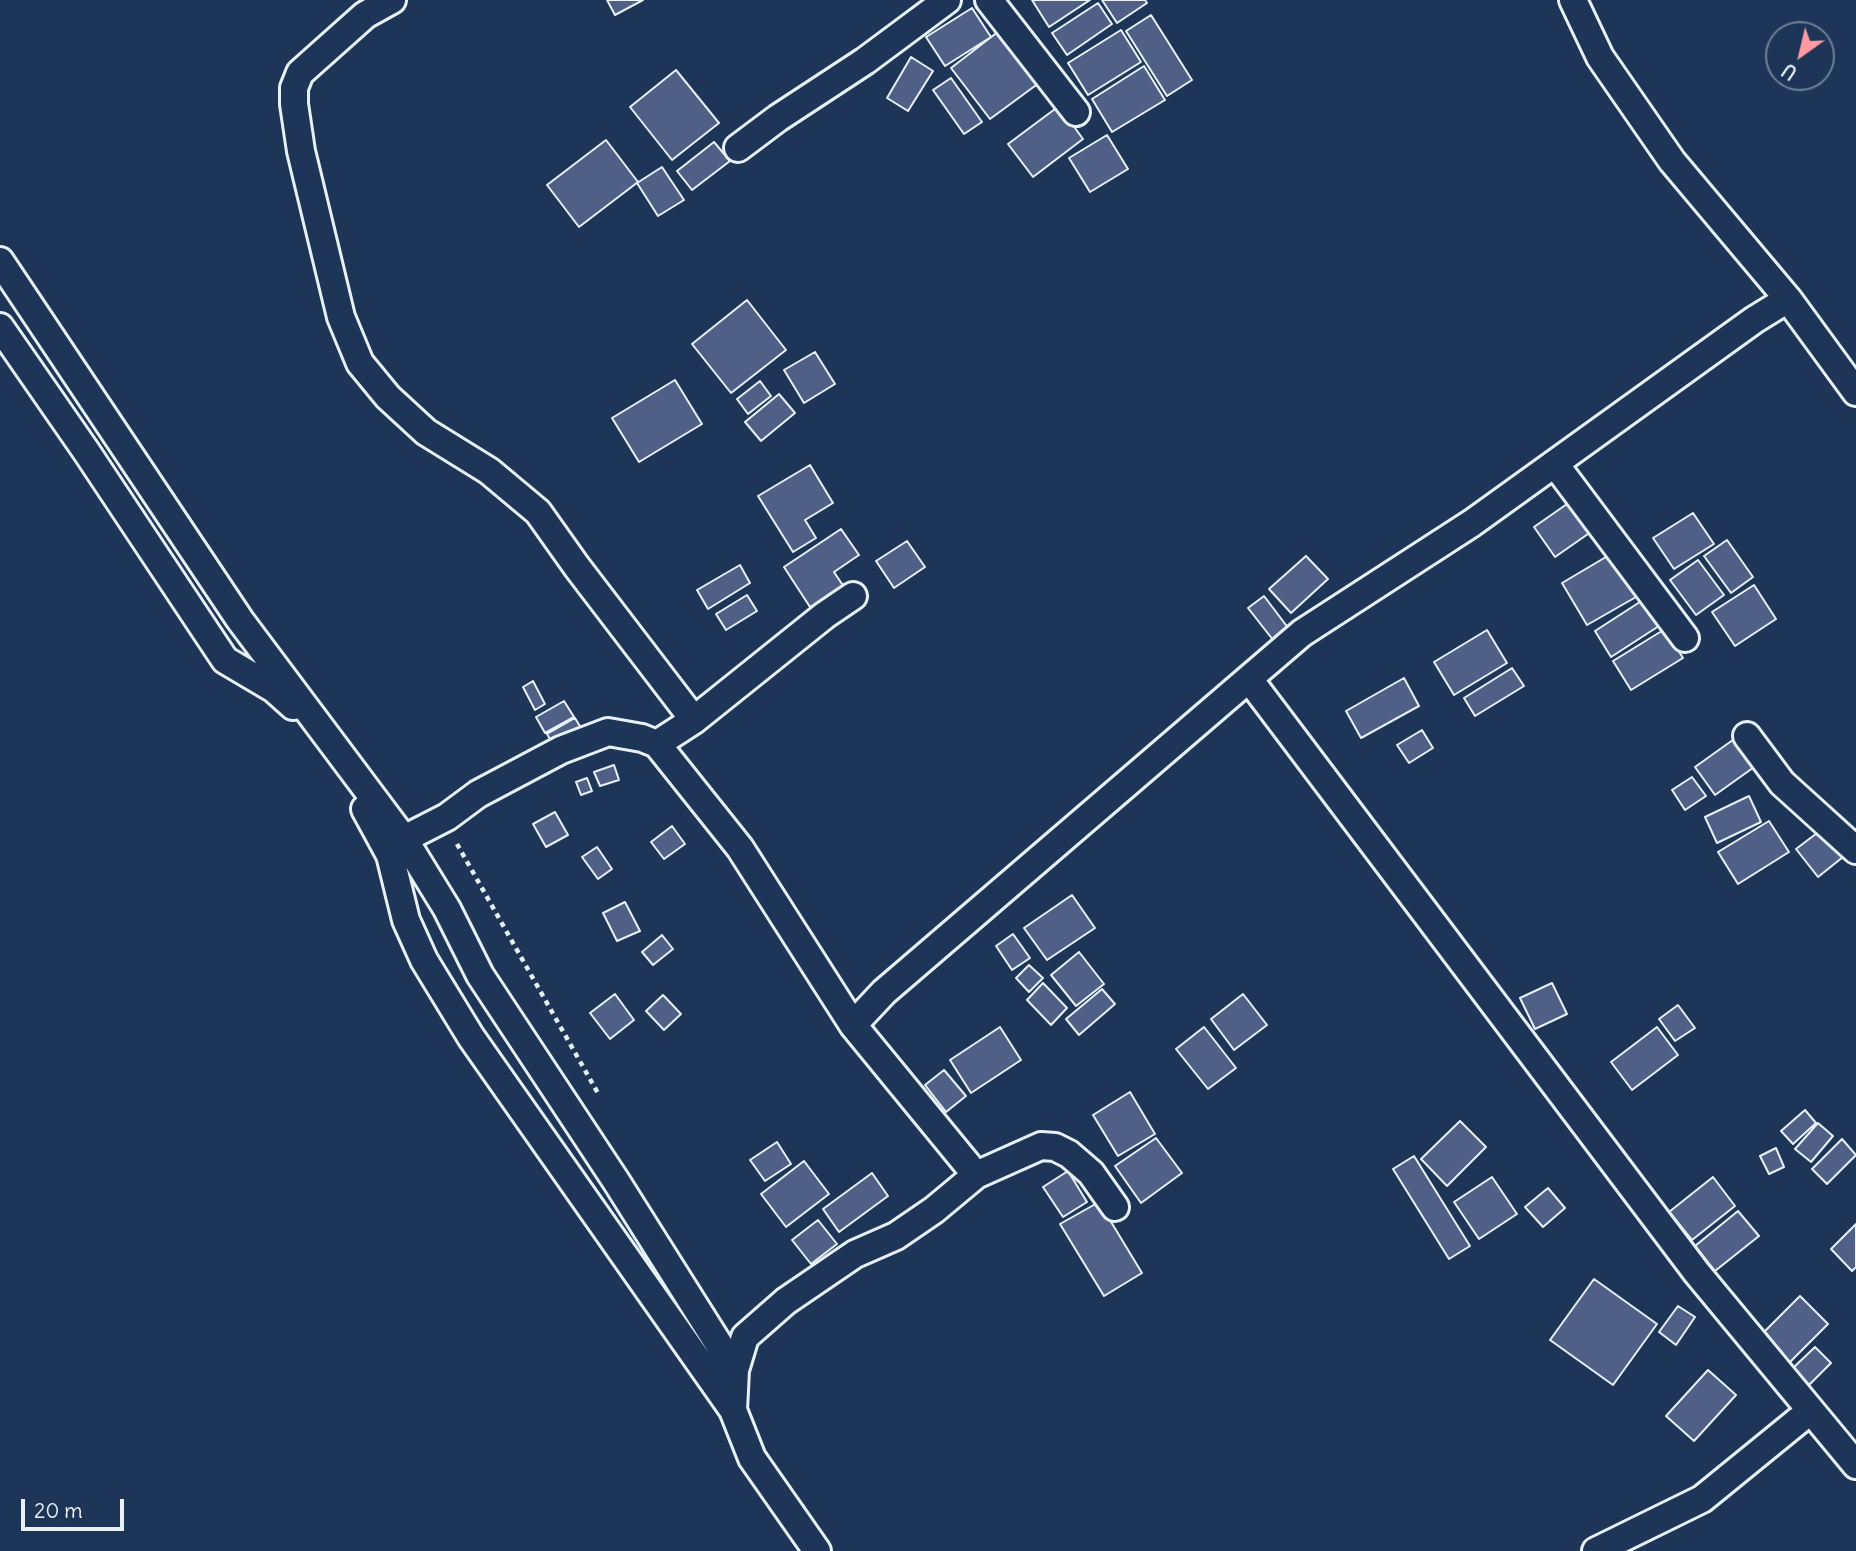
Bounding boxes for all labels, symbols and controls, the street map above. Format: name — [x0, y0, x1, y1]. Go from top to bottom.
north arrow — [1765, 21, 1835, 91]
text: U — [1777, 58, 1801, 85]
scale bar — [24, 1484, 128, 1528]
text: 20 m — [34, 1497, 83, 1524]

